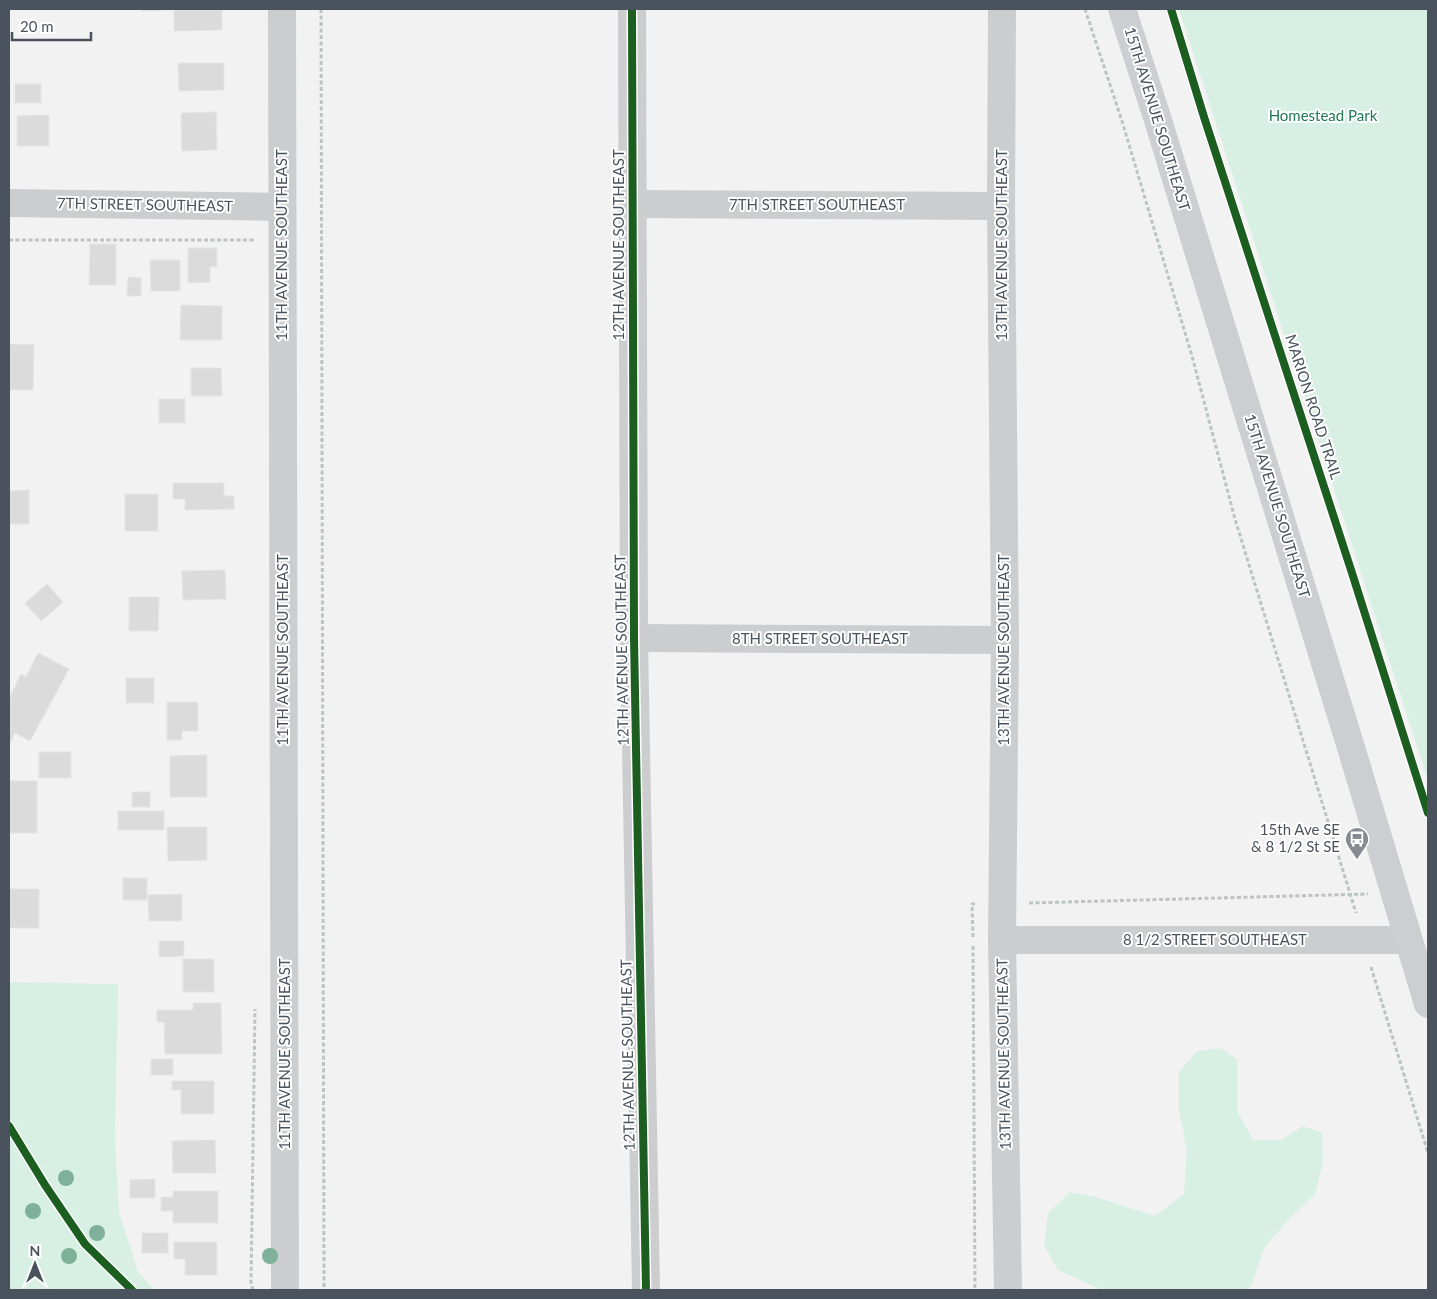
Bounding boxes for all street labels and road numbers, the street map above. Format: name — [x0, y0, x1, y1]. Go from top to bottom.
street label: 15TH AVENUE SOUTHEAST — [1121, 25, 1195, 213]
street label: 11TH AVENUE SOUTHEAST — [272, 149, 290, 341]
street label: 12TH AVENUE SOUTHEAST — [609, 149, 627, 341]
street label: 13TH AVENUE SOUTHEAST — [992, 149, 1010, 341]
street label: 7TH STREET SOUTHEAST — [57, 193, 233, 215]
street label: 7TH STREET SOUTHEAST — [729, 195, 905, 213]
street label: MARION ROAD TRAIL — [1282, 332, 1346, 482]
street label: 15TH AVENUE SOUTHEAST — [1241, 412, 1315, 600]
street label: 11TH AVENUE SOUTHEAST — [273, 554, 291, 746]
street label: 12TH AVENUE SOUTHEAST — [610, 554, 632, 746]
street label: 13TH AVENUE SOUTHEAST — [994, 554, 1012, 746]
street label: 8TH STREET SOUTHEAST — [732, 629, 908, 647]
street label: 8 1/2 STREET SOUTHEAST — [1123, 930, 1307, 948]
street label: 11TH AVENUE SOUTHEAST — [275, 958, 293, 1150]
street label: 13TH AVENUE SOUTHEAST — [992, 958, 1014, 1150]
street label: 12TH AVENUE SOUTHEAST — [616, 959, 638, 1151]

